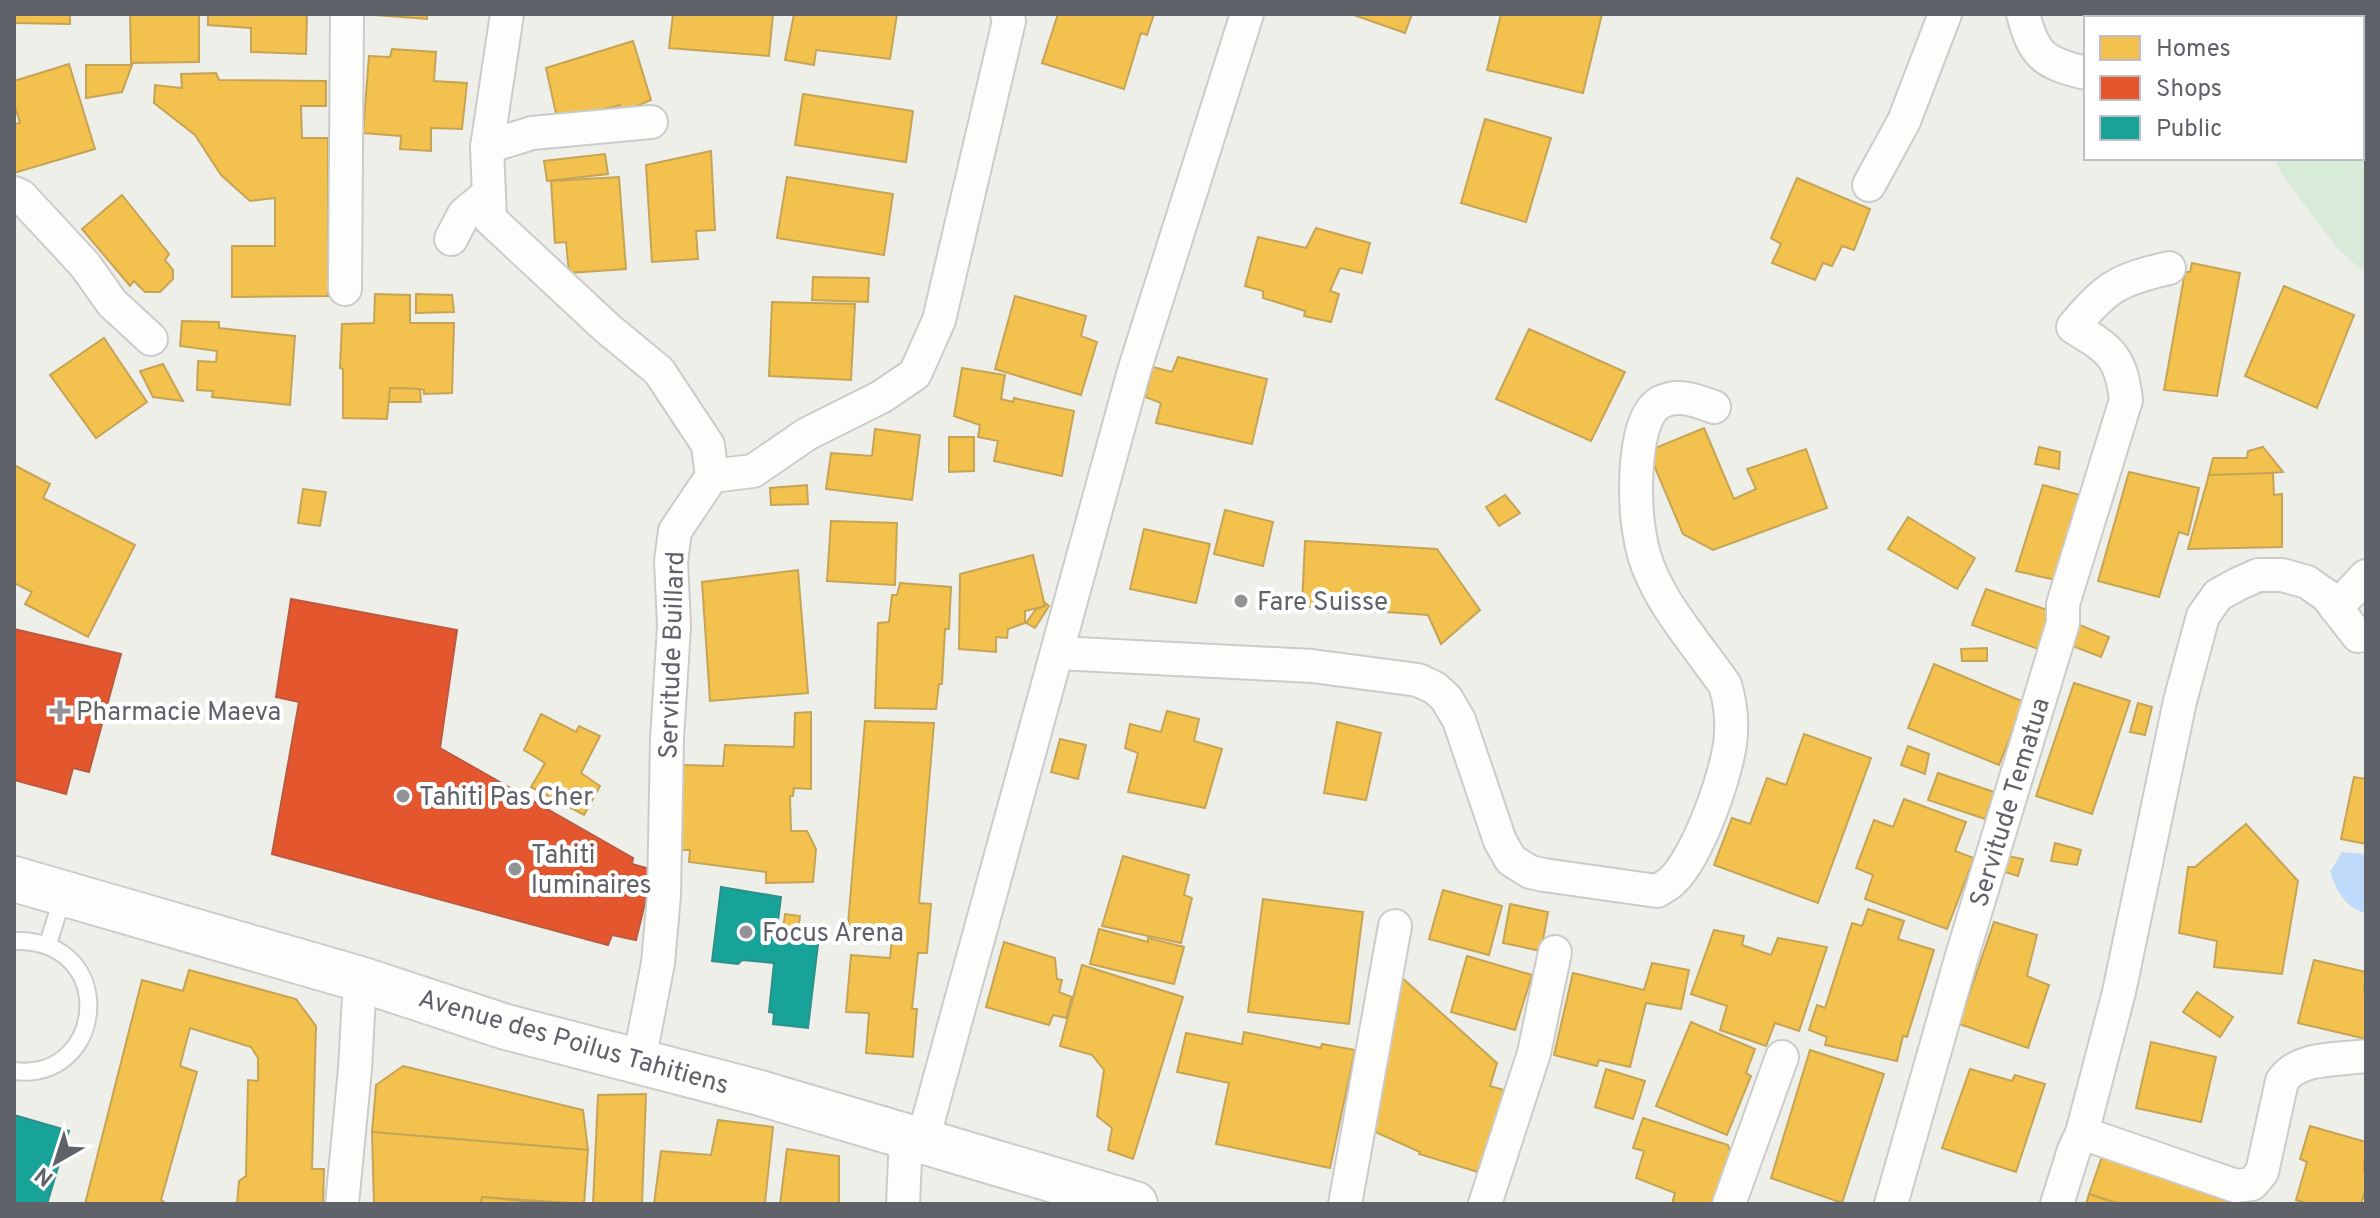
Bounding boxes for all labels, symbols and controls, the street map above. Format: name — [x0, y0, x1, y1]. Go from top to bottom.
legend — [2084, 16, 2364, 160]
text: Homes — [2156, 35, 2231, 65]
text: Shops — [2156, 75, 2222, 105]
text: Public — [2156, 115, 2222, 145]
street label: Servitude Buillard — [653, 551, 694, 760]
place label: Fare Suisse — [1257, 587, 1388, 620]
marker: Fare Suisse — [1232, 592, 1250, 610]
street label: Servitude Tematua — [1964, 694, 2059, 911]
place label: Pharmacie Maeva — [76, 697, 281, 730]
marker: Pharmacie Maeva — [51, 702, 69, 720]
place label: Tahiti Pas Cher — [419, 782, 593, 815]
marker: Tahiti Pas Cher — [394, 787, 412, 805]
place label: Tahiti luminaires — [531, 840, 652, 903]
marker: Tahiti luminaires — [506, 860, 524, 878]
place label: Focus Arena — [762, 918, 904, 951]
marker: Focus Arena — [737, 923, 755, 941]
street label: Avenue des Poilus Tahitiens — [414, 983, 732, 1104]
north arrow — [16, 1122, 96, 1202]
text: N — [30, 1160, 60, 1191]

